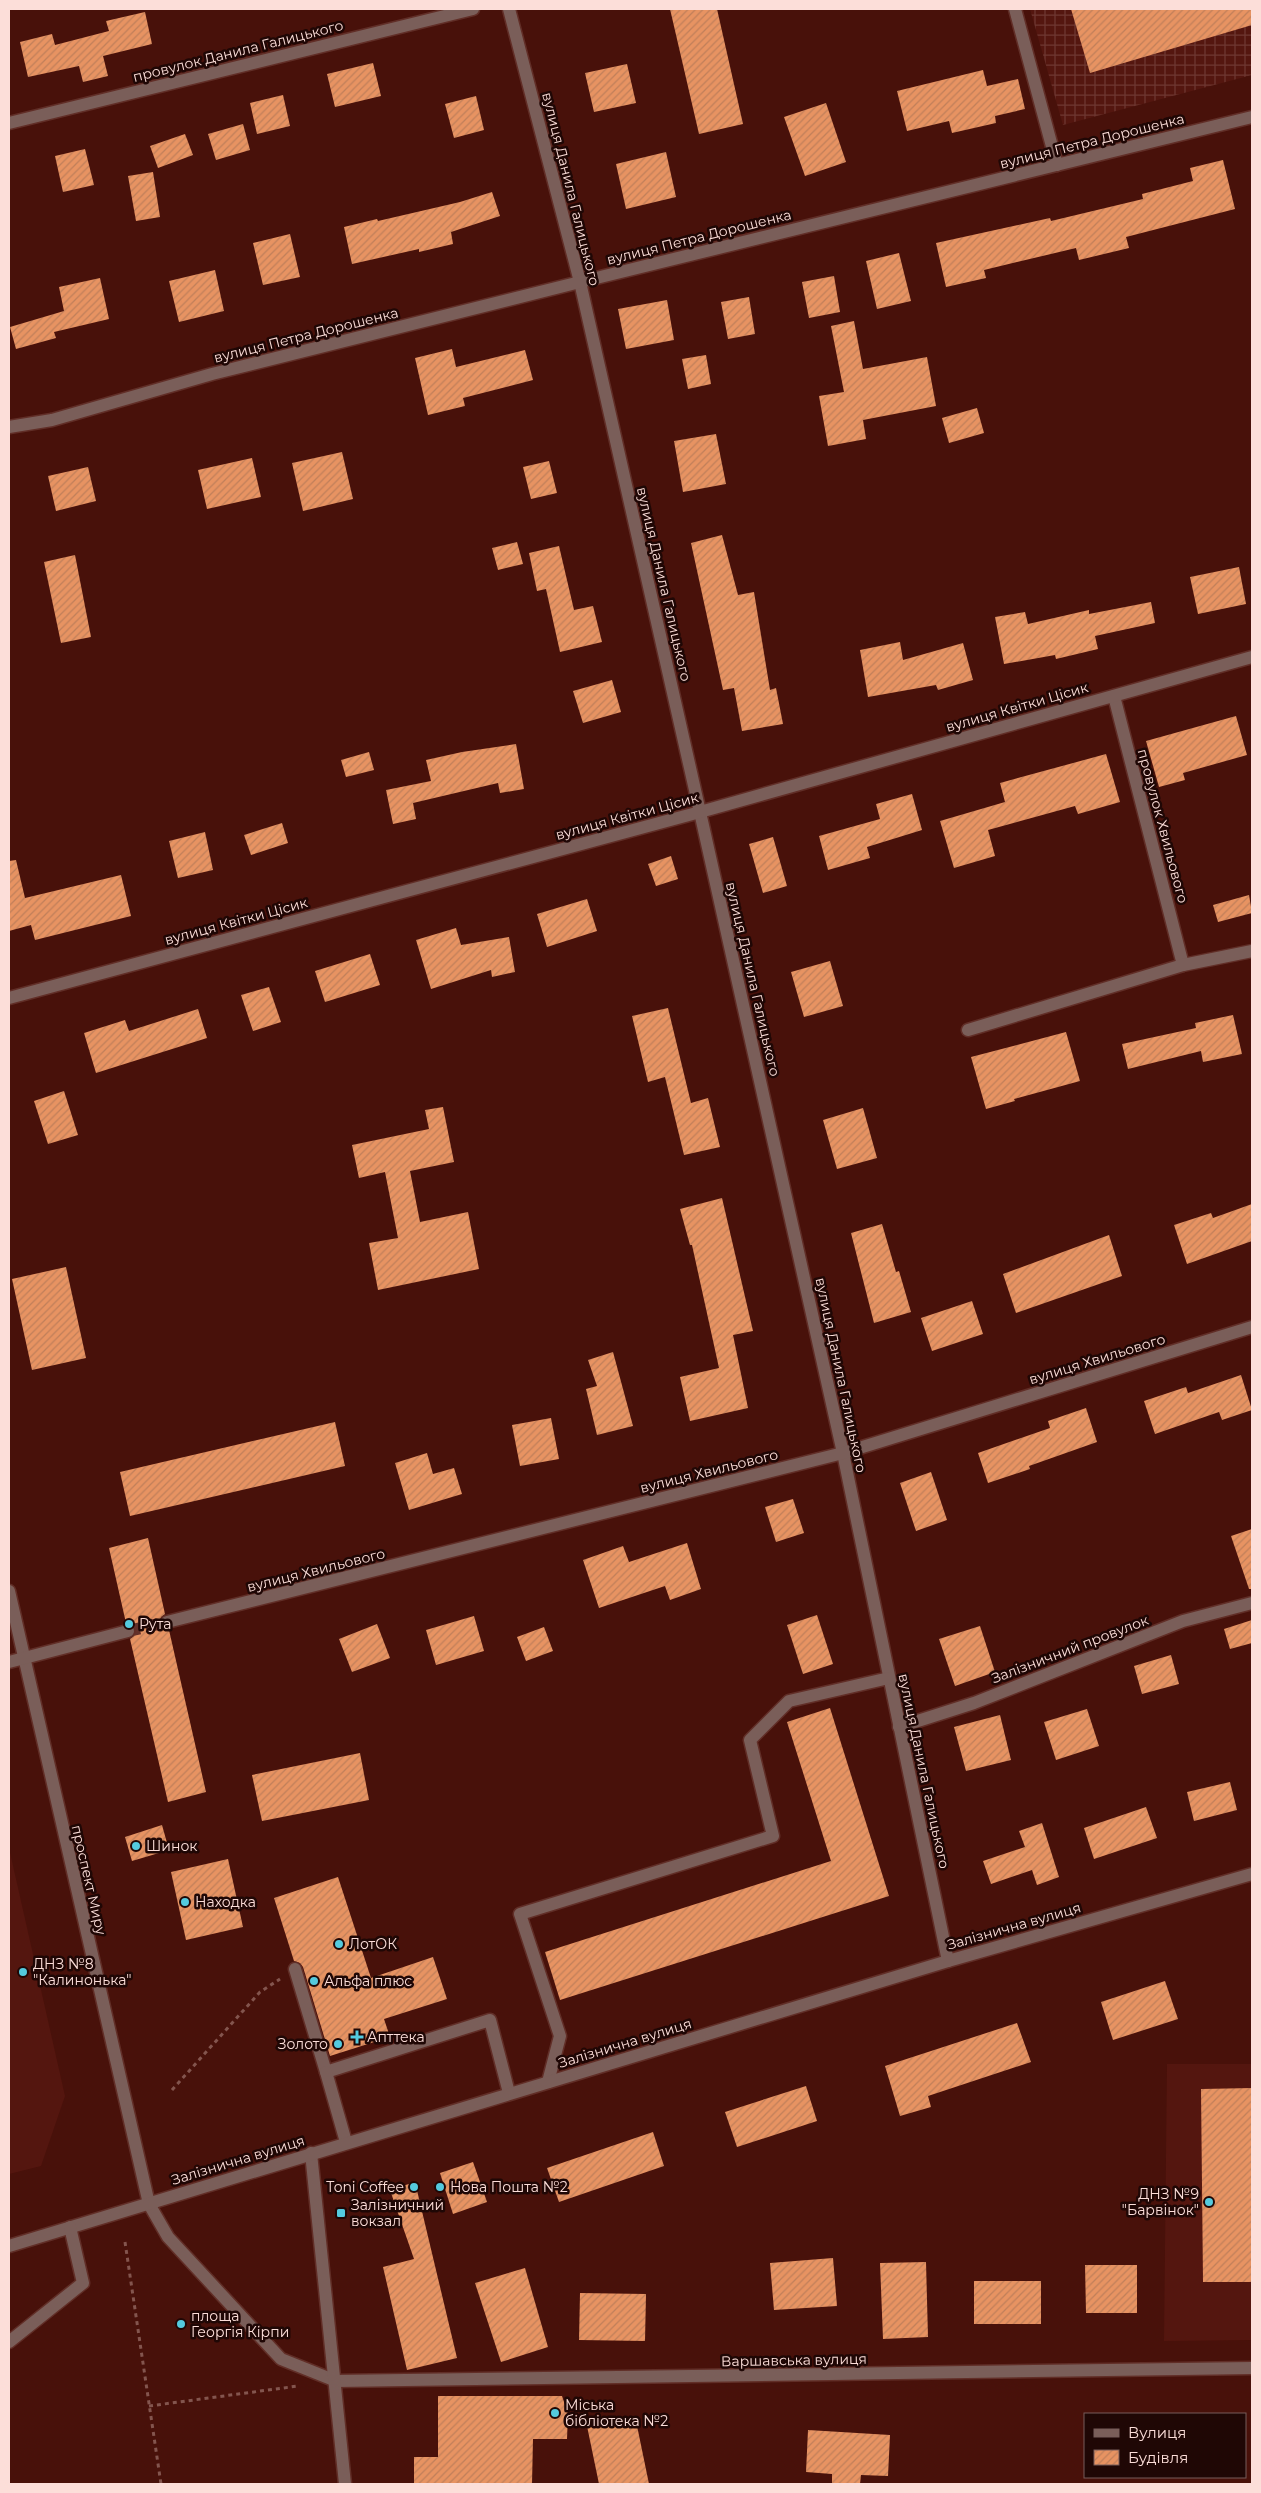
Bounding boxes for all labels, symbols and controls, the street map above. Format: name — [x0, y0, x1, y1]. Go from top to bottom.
street label: провулок Данила Галицького — [131, 16, 345, 86]
street label: вулиця Данила Галицького — [538, 90, 604, 288]
street label: вулиця Петра Дорошенка — [998, 109, 1186, 173]
street label: вулиця Петра Дорошенка — [605, 205, 793, 269]
street label: вулиця Петра Дорошенка — [212, 303, 400, 367]
street label: вулиця Данила Галицького — [633, 485, 695, 683]
street label: вулиця Квітки Цісик — [944, 678, 1090, 736]
street label: провулок Хвильового — [1134, 747, 1192, 905]
street label: вулиця Квітки Цісик — [554, 788, 700, 844]
street label: вулиця Данила Галицького — [722, 880, 784, 1078]
street label: вулиця Квітки Цісик — [163, 893, 309, 949]
street label: вулиця Данила Галицького — [812, 1276, 871, 1474]
street label: вулиця Хвильового — [1027, 1330, 1167, 1388]
street label: вулиця Хвильового — [638, 1445, 780, 1497]
street label: вулиця Хвильового — [245, 1544, 387, 1596]
street label: Залізничний провулок — [989, 1611, 1151, 1687]
place label: Рута — [139, 1615, 171, 1633]
marker: Рута — [123, 1618, 135, 1630]
street label: вулиця Данила Галицького — [895, 1672, 954, 1870]
street label: проспект Миру — [68, 1823, 110, 1937]
place label: Шинок — [146, 1837, 197, 1855]
marker: Шинок — [130, 1840, 142, 1852]
place label: Находка — [195, 1893, 256, 1911]
marker: Находка — [179, 1896, 191, 1908]
street label: Залізнична вулиця — [945, 1898, 1083, 1954]
place label: ЛотОК — [349, 1935, 397, 1953]
marker: ЛотОК — [333, 1938, 345, 1950]
place label: ДНЗ №8 "Калинонька" — [33, 1955, 132, 1989]
marker: ДНЗ №8 "Калинонька" — [17, 1966, 29, 1978]
place label: Альфа плюс — [324, 1972, 412, 1990]
marker: Альфа плюс — [308, 1975, 320, 1987]
street label: Залізнична вулиця — [556, 2014, 694, 2072]
place label: Апттека — [367, 2028, 425, 2046]
marker: Апттека — [351, 2031, 363, 2043]
place label: Золото — [278, 2035, 328, 2053]
marker: Золото — [332, 2038, 344, 2050]
street label: Залізнична вулиця — [169, 2131, 307, 2189]
place label: Toni Coffee — [326, 2178, 404, 2196]
place label: Нова Пошта №2 — [450, 2178, 568, 2196]
marker: Toni Coffee — [408, 2181, 420, 2193]
marker: Нова Пошта №2 — [434, 2181, 446, 2193]
place label: ДНЗ №9 "Барвінок" — [1122, 2185, 1199, 2219]
place label: Залізничний вокзал — [351, 2196, 444, 2230]
marker: ДНЗ №9 "Барвінок" — [1203, 2196, 1215, 2208]
marker: Залізничний вокзал — [335, 2207, 347, 2219]
place label: площа Георгія Кірпи — [191, 2307, 289, 2341]
marker: площа Георгія Кірпи — [175, 2318, 187, 2330]
street label: Варшавська вулиця — [721, 2350, 867, 2370]
place label: Міська бібліотека №2 — [565, 2396, 668, 2430]
marker: Міська бібліотека №2 — [549, 2407, 561, 2419]
legend — [1084, 2413, 1246, 2478]
text: Вулиця — [1128, 2423, 1186, 2442]
text: Будівля — [1128, 2448, 1188, 2467]

